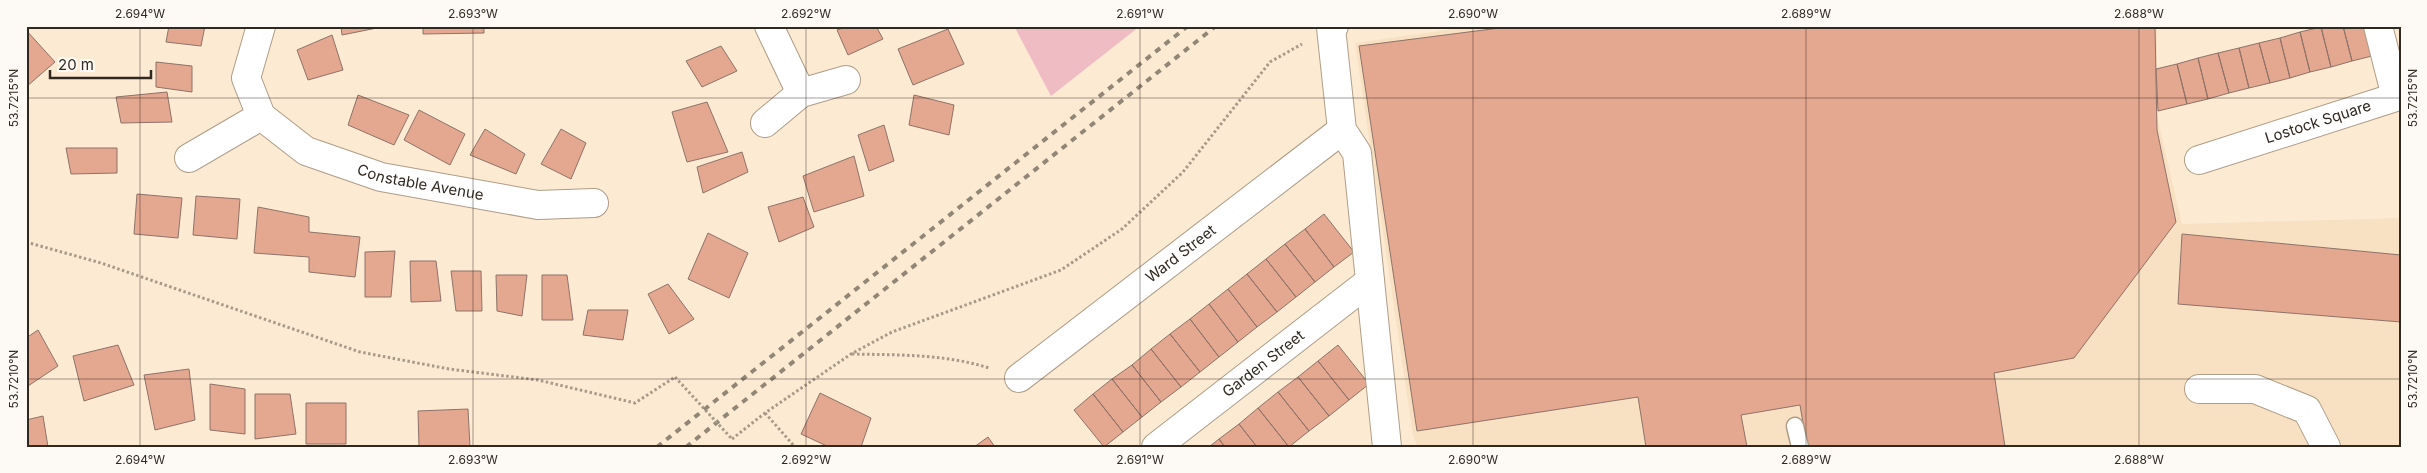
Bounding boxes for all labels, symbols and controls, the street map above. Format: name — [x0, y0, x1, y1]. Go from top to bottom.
text: 2.694°W — [115, 6, 165, 21]
text: 2.693°W — [448, 6, 498, 21]
text: 2.692°W — [781, 6, 831, 21]
text: 2.691°W — [1116, 6, 1164, 21]
text: 2.690°W — [1448, 6, 1498, 21]
text: 2.689°W — [1781, 6, 1831, 21]
text: 2.688°W — [2114, 6, 2164, 21]
scale bar — [50, 48, 151, 80]
text: 20 m — [58, 55, 94, 74]
text: 53.7215°N — [6, 69, 21, 127]
text: 53.7215°N — [2405, 69, 2420, 127]
street label: Lostock Square — [2262, 96, 2373, 147]
street label: Constable Avenue — [355, 159, 485, 204]
street label: Ward Street — [1142, 220, 1220, 286]
street label: Garden Street — [1218, 326, 1308, 401]
text: 53.7210°N — [6, 350, 21, 408]
text: 53.7210°N — [2405, 350, 2420, 408]
text: 2.694°W — [115, 452, 165, 467]
text: 2.693°W — [448, 452, 498, 467]
text: 2.692°W — [781, 452, 831, 467]
text: 2.691°W — [1116, 452, 1164, 467]
text: 2.690°W — [1448, 452, 1498, 467]
text: 2.689°W — [1781, 452, 1831, 467]
text: 2.688°W — [2114, 452, 2164, 467]

